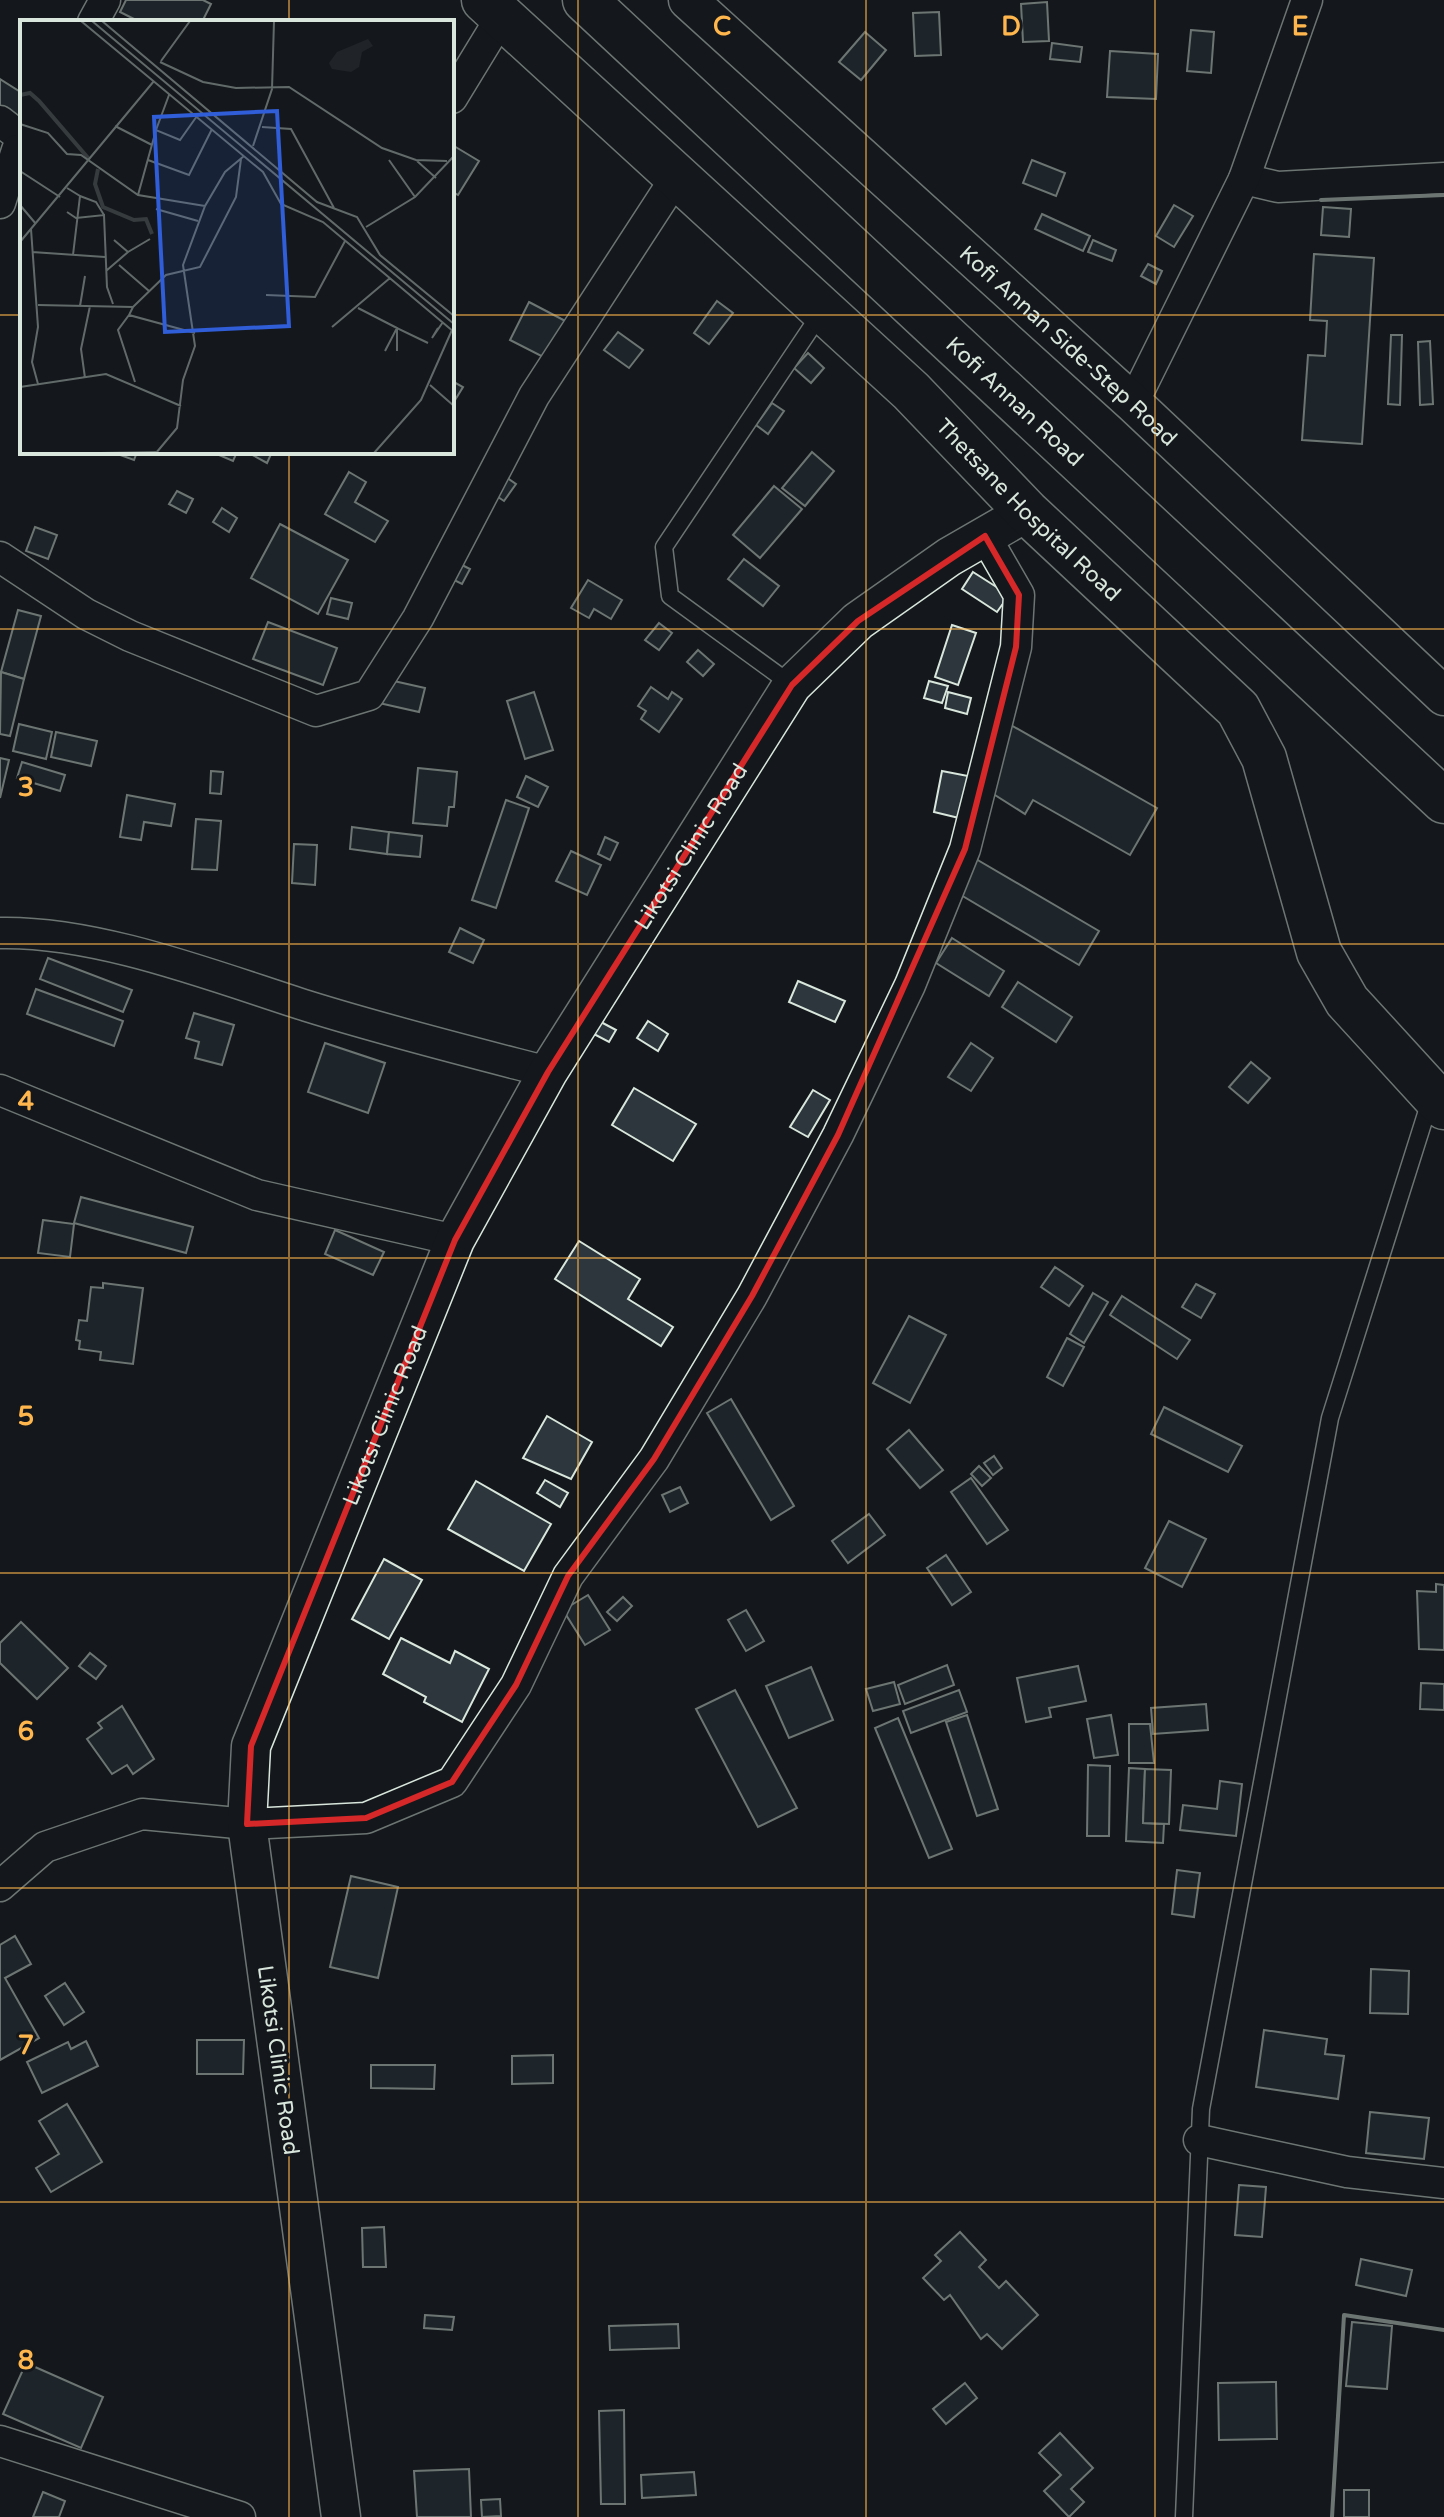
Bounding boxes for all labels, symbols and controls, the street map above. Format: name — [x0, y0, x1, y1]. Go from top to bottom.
text: C — [713, 11, 731, 42]
text: D — [1001, 11, 1021, 42]
text: E — [1292, 11, 1308, 42]
inset map — [20, 20, 454, 454]
street label: Kofi Annan Side-Step Road — [954, 241, 1182, 452]
street label: Kofi Annan Road — [941, 332, 1088, 472]
street label: Thetsane Hospital Road — [930, 413, 1126, 607]
street label: Likotsi Clinic Road — [629, 759, 753, 935]
text: 3 — [18, 772, 34, 803]
text: 4 — [18, 1086, 34, 1117]
street label: Likotsi Clinic Road — [337, 1322, 433, 1509]
text: 5 — [18, 1401, 34, 1432]
text: 6 — [18, 1716, 34, 1747]
street label: Likotsi Clinic Road — [252, 1964, 304, 2157]
text: 7 — [18, 2030, 34, 2061]
text: 8 — [18, 2345, 34, 2376]

